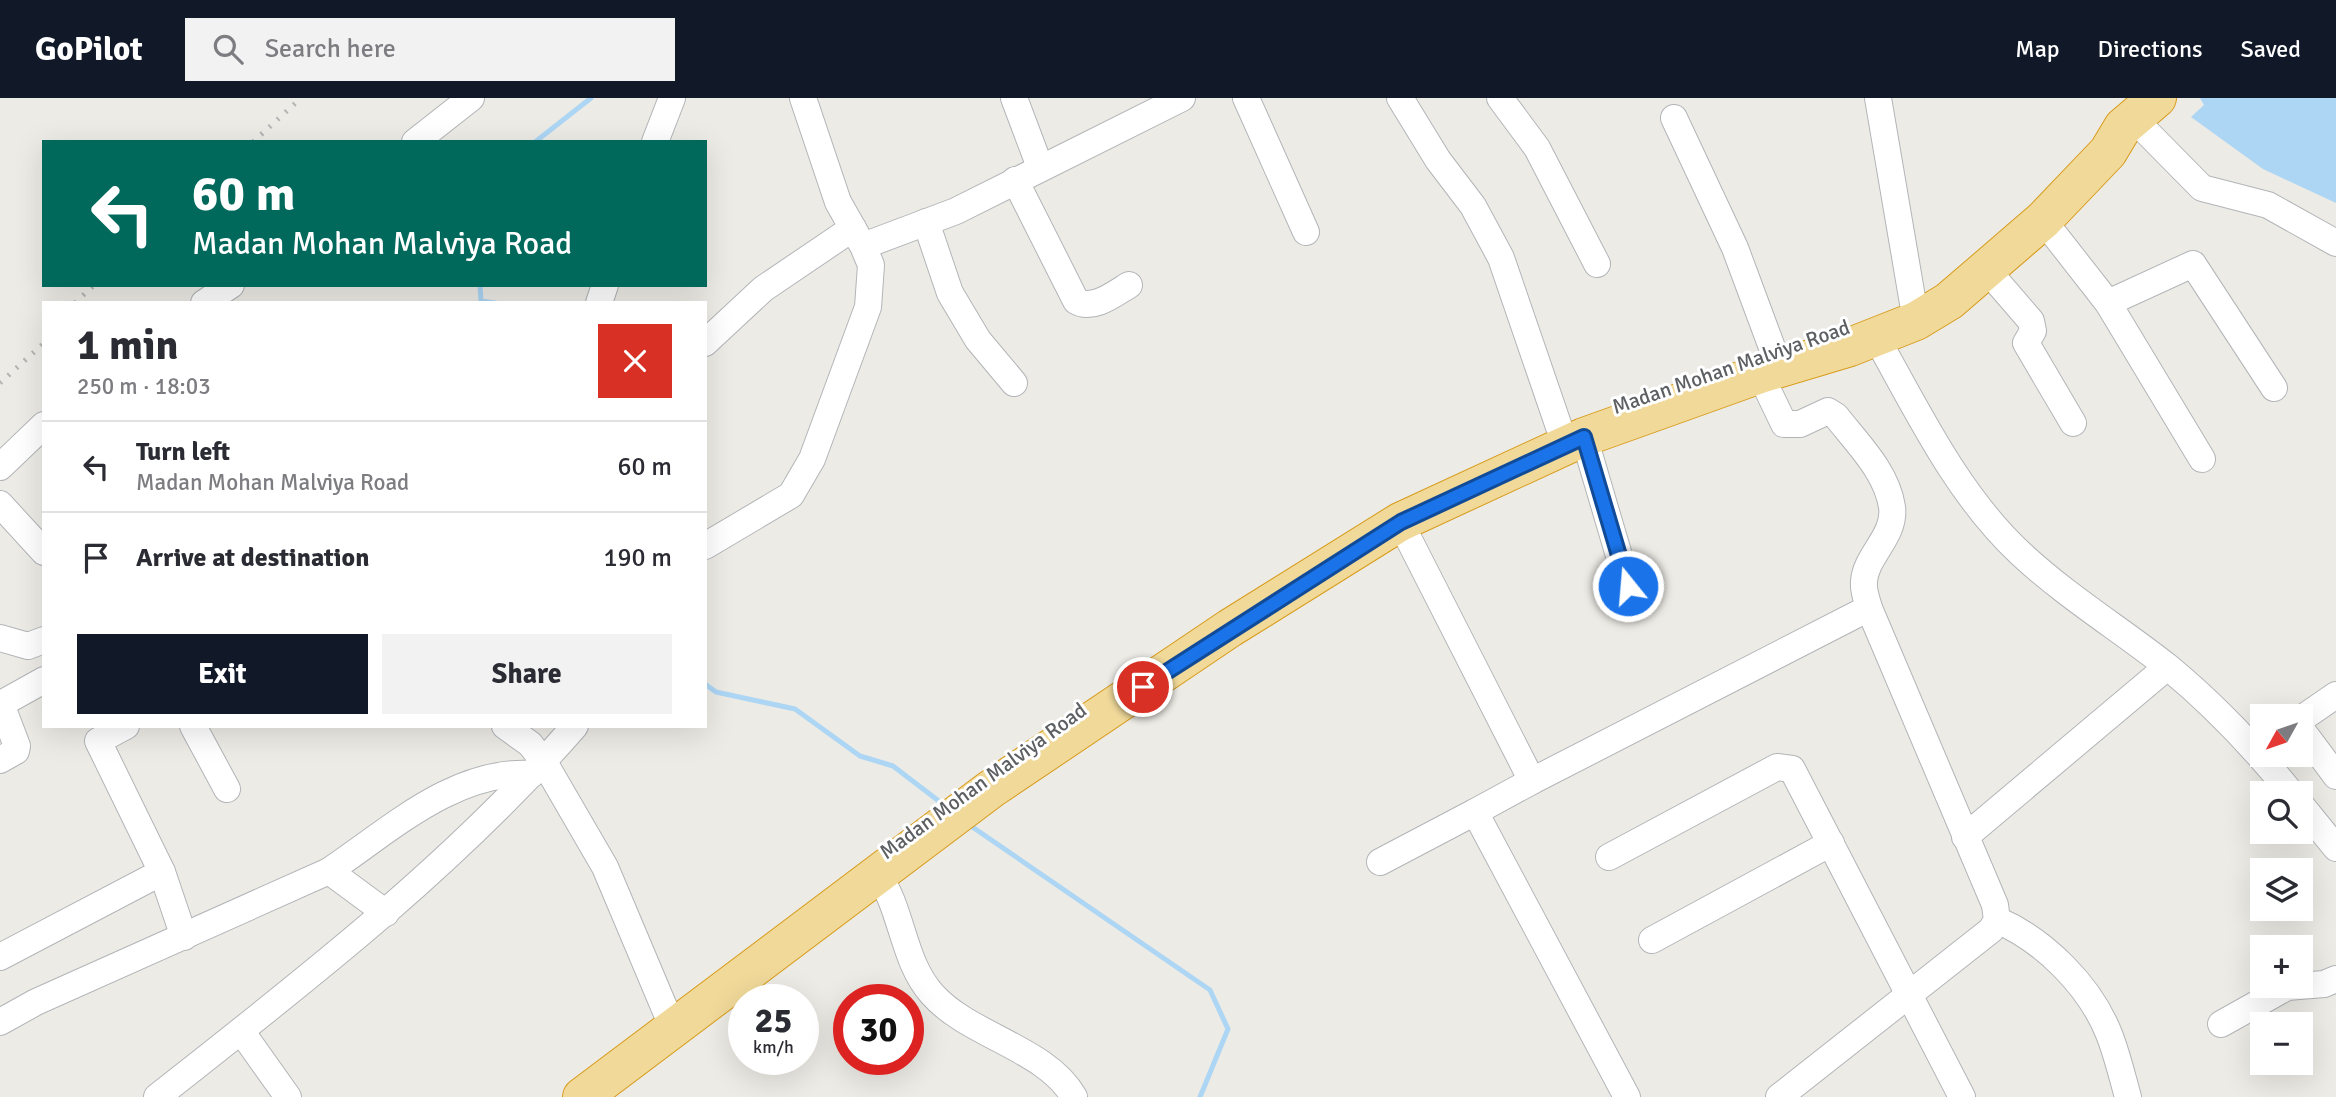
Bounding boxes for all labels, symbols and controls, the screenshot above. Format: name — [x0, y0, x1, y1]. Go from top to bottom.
search box — [185, 18, 675, 81]
text: GoPilot — [35, 29, 143, 70]
icon: search — [209, 30, 247, 68]
text: Search here — [265, 33, 396, 65]
text: Map — [2015, 34, 2060, 64]
text: Directions — [2098, 34, 2203, 64]
text: Saved — [2241, 34, 2301, 64]
text: 60 m — [192, 164, 295, 224]
icon: left — [77, 168, 168, 259]
text: Madan Mohan Malviya Road — [192, 224, 572, 263]
street label: Madan Mohan Malviya Road — [1609, 314, 1853, 420]
text: 1 min — [77, 320, 178, 371]
button: close — [598, 324, 672, 398]
text: 250 m · 18:03 — [77, 372, 211, 401]
text: Turn left — [136, 436, 230, 468]
icon: left — [77, 448, 115, 486]
text: 60 m — [617, 451, 672, 483]
text: Madan Mohan Malviya Road — [136, 468, 409, 497]
icon: arrive — [77, 539, 115, 577]
text: Arrive at destination — [136, 542, 369, 574]
text: 190 m — [603, 542, 672, 574]
position arrow — [1591, 549, 1665, 623]
button: Exit — [77, 634, 368, 714]
button: Share — [382, 634, 672, 714]
pin — [1113, 657, 1173, 717]
icon: arrive — [1124, 668, 1162, 706]
street label: Madan Mohan Malviya Road — [874, 697, 1092, 865]
north arrow — [2250, 704, 2314, 766]
map controls — [2250, 704, 2313, 1075]
button: search — [2250, 781, 2313, 844]
button: layers — [2250, 858, 2313, 921]
button: + — [2250, 935, 2313, 998]
speed limit sign: 30 — [833, 984, 924, 1075]
text: 25 — [755, 999, 792, 1042]
button: − — [2250, 1012, 2313, 1075]
text: km/h — [753, 1036, 794, 1058]

